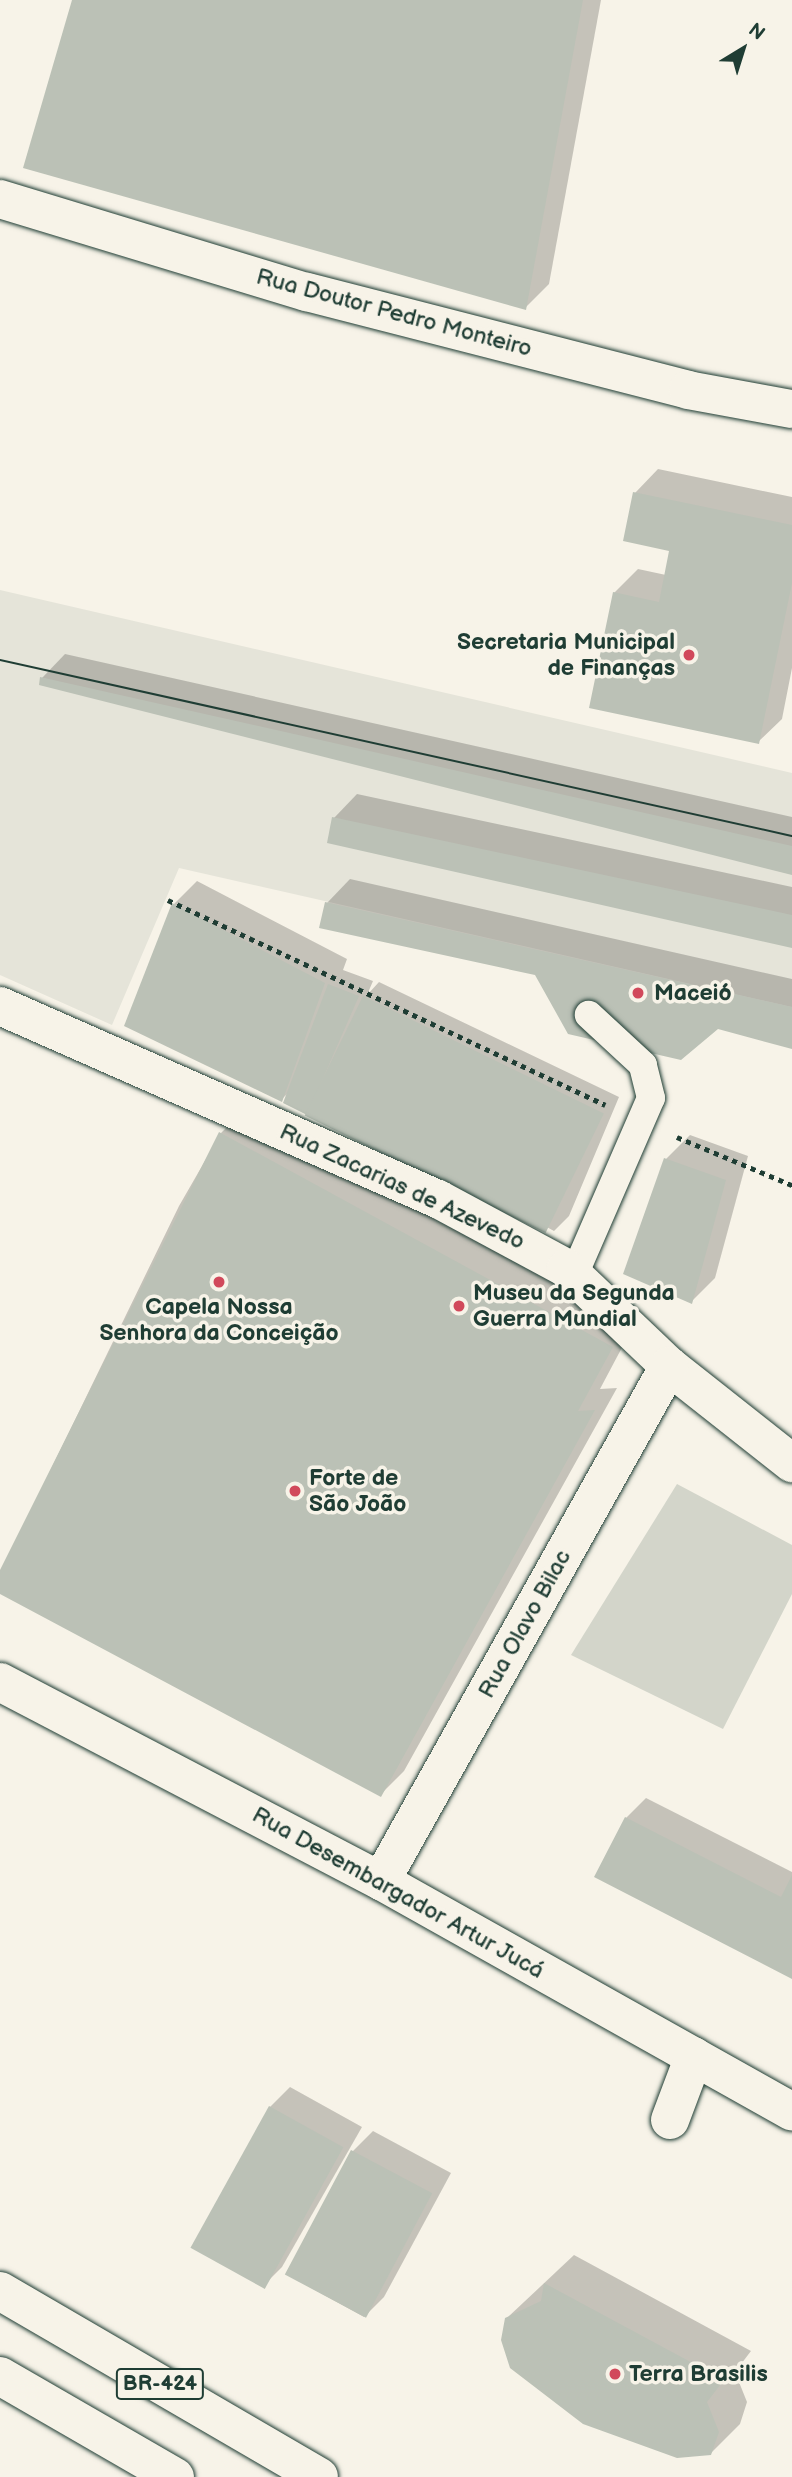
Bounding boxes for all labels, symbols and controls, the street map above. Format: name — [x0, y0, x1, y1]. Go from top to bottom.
north arrow — [708, 14, 778, 84]
text: N — [744, 19, 769, 46]
street label: Rua Doutor Pedro Monteiro — [253, 263, 535, 363]
place label: Secretaria Municipal de Finanças — [457, 628, 675, 682]
marker: Secretaria Municipal de Finanças — [681, 647, 697, 663]
place label: Maceió — [654, 979, 732, 1007]
marker: Maceió — [628, 983, 648, 1003]
street label: Rua Zacarias de Azevedo — [275, 1118, 529, 1256]
marker: Capela Nossa Senhora da Conceição — [211, 1274, 227, 1290]
place label: Museu da Segunda Guerra Mundial — [473, 1279, 675, 1333]
place label: Capela Nossa Senhora da Conceição — [99, 1293, 339, 1347]
marker: Museu da Segunda Guerra Mundial — [451, 1298, 467, 1314]
place label: Forte de São João — [309, 1464, 406, 1518]
marker: Forte de São João — [287, 1483, 303, 1499]
street label: Rua Olavo Bilac — [473, 1545, 577, 1703]
street label: Rua Desembargador Artur Jucá — [247, 1801, 549, 1985]
place label: Terra Brasilis — [629, 2360, 768, 2388]
road number: BR-424 — [114, 2366, 206, 2402]
marker: Terra Brasilis — [607, 2366, 623, 2382]

